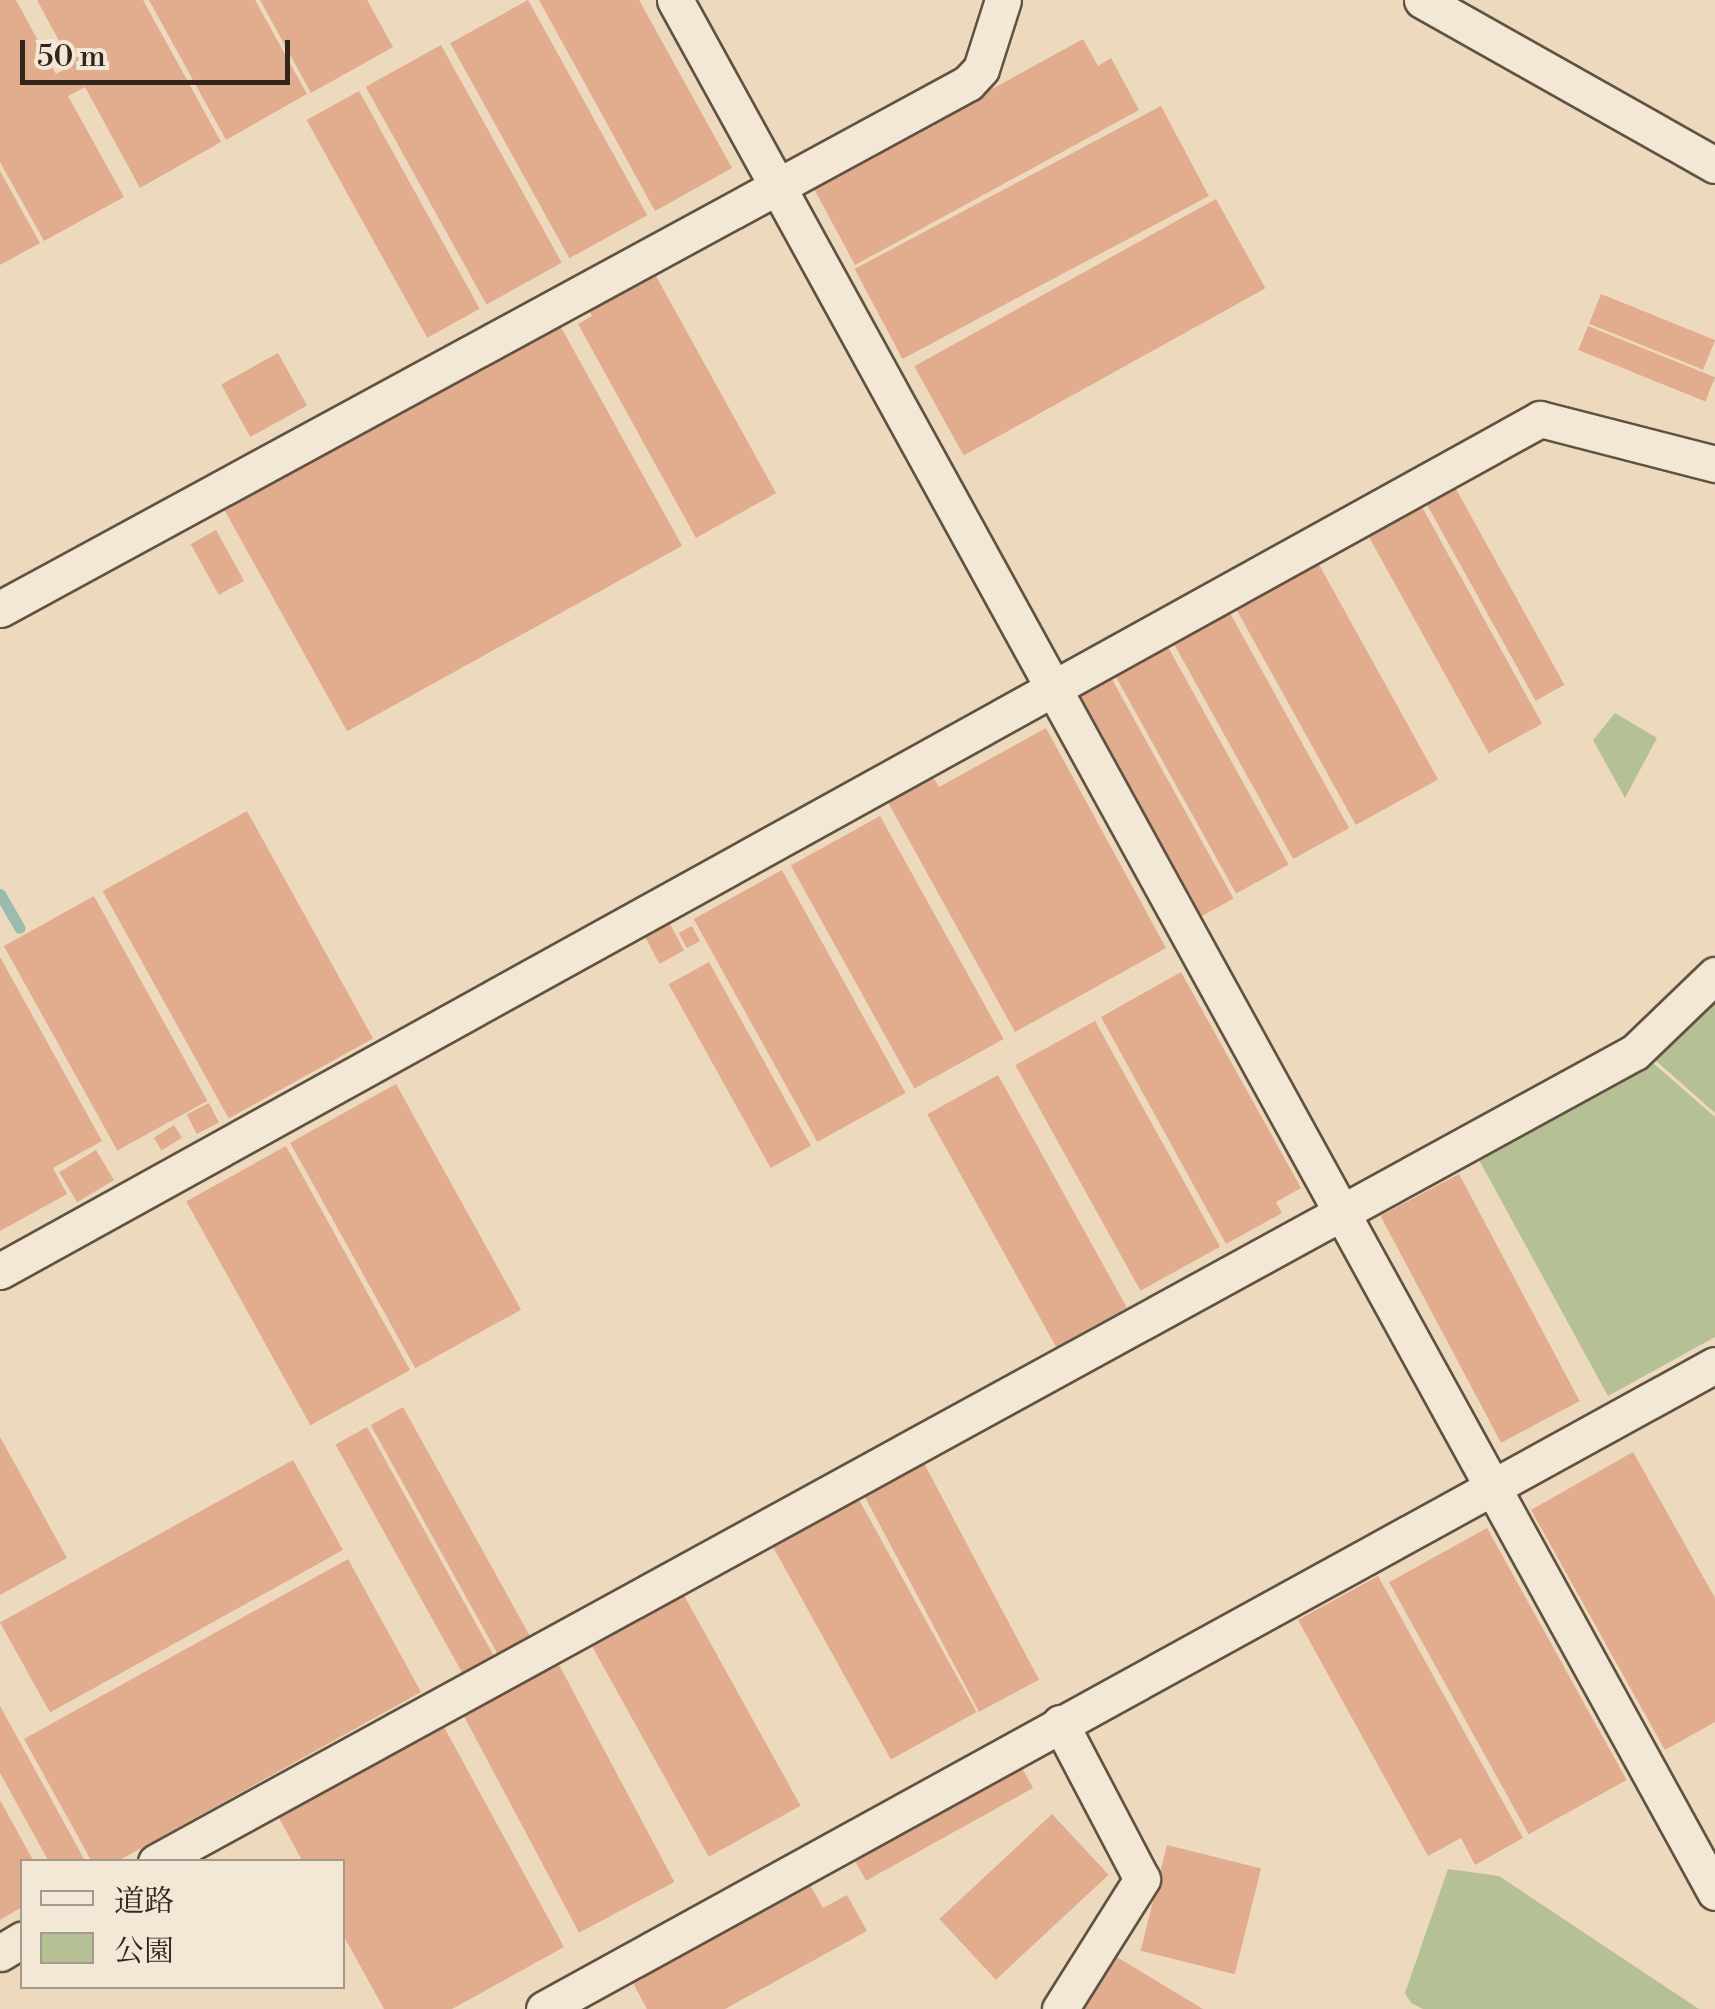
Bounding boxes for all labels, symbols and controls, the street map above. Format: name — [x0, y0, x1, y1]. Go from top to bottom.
scale bar — [25, 20, 295, 82]
text: 50 m — [37, 38, 106, 76]
legend — [20, 1859, 345, 1989]
text: 道路 — [114, 1883, 174, 1921]
text: 公園 — [114, 1933, 174, 1971]

